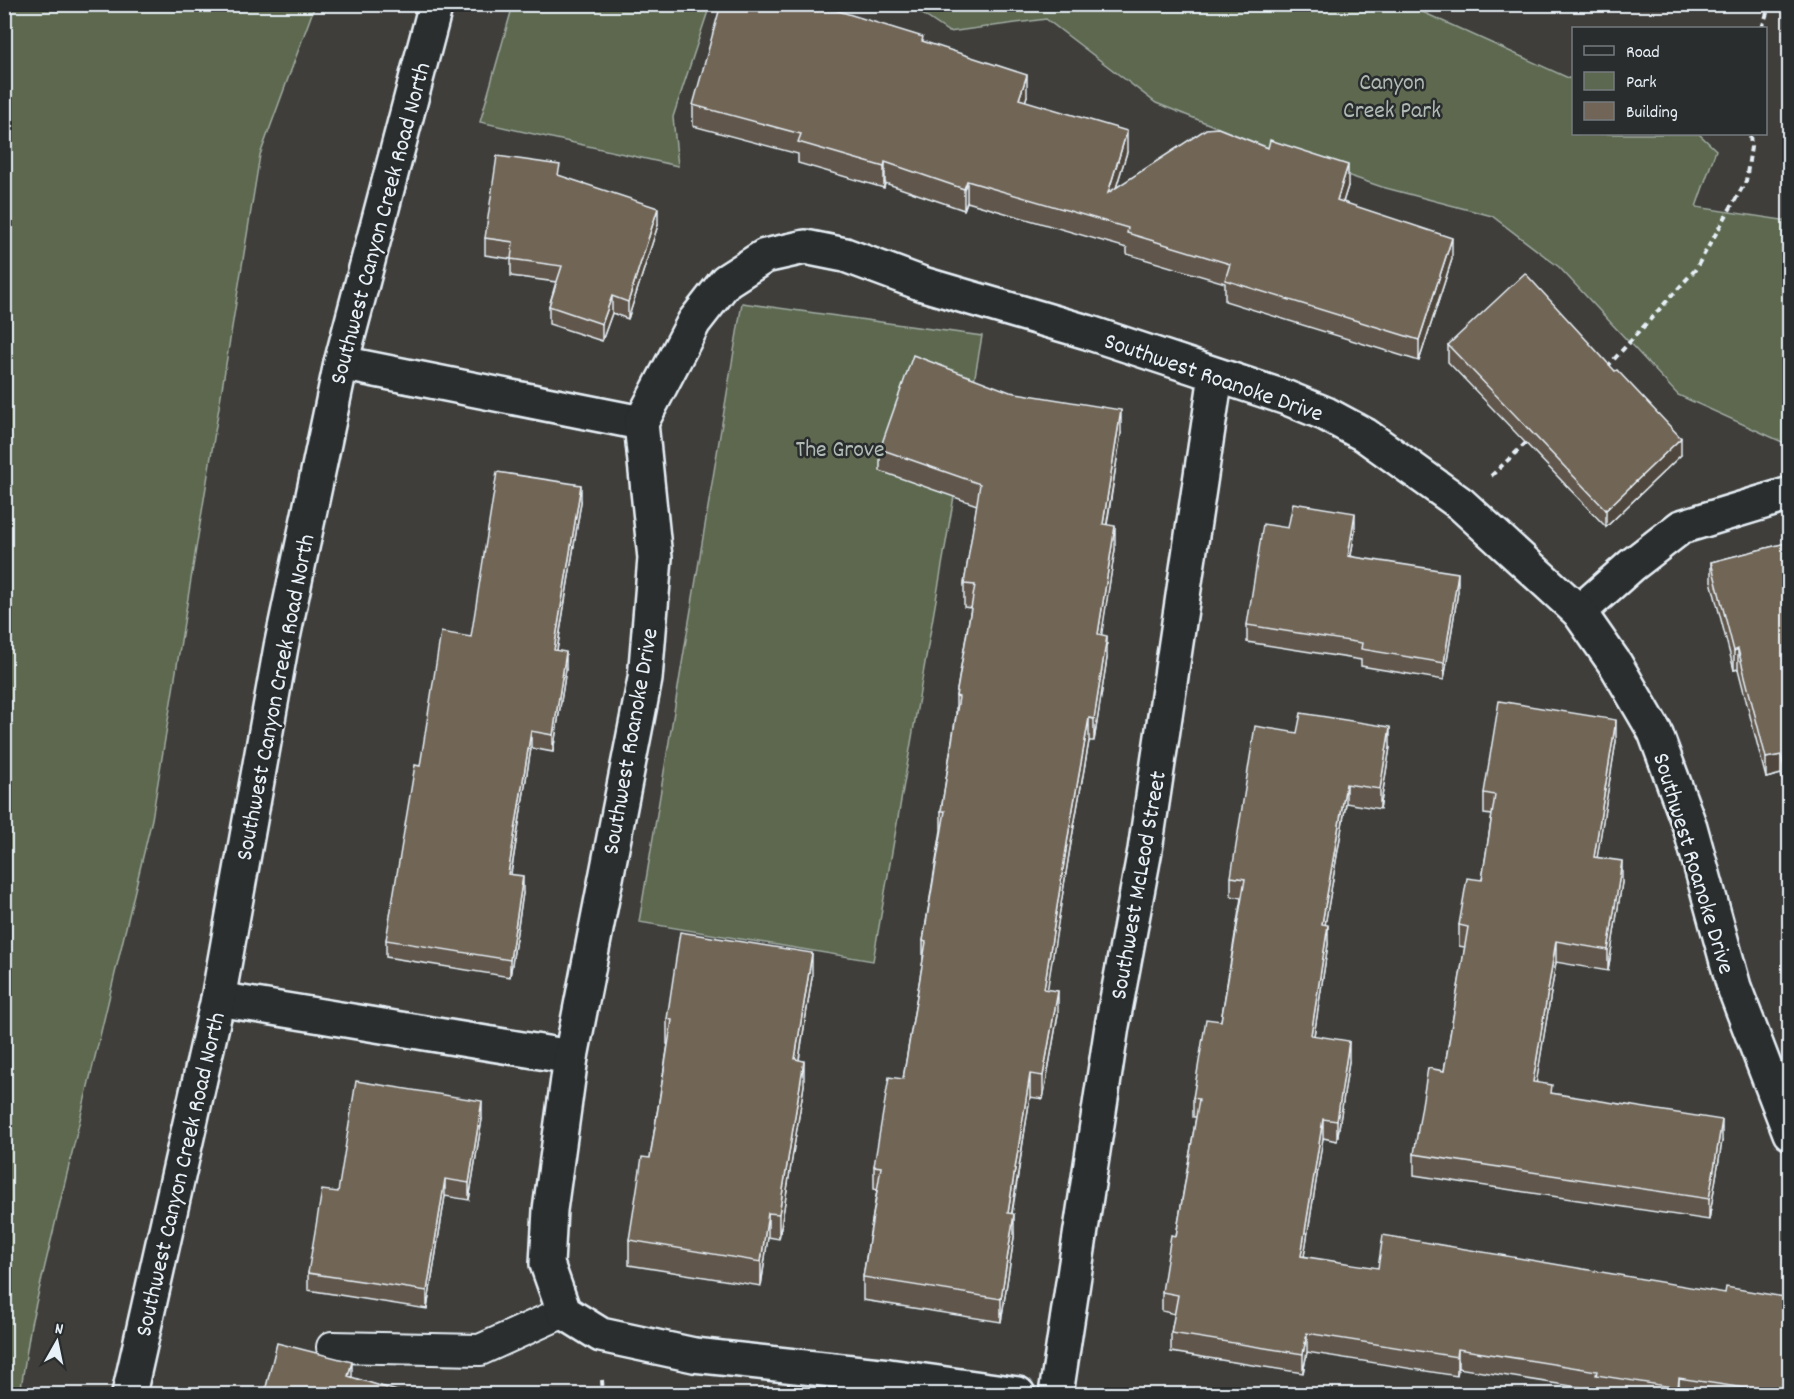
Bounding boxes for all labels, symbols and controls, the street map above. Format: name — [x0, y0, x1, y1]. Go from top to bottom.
legend — [1572, 27, 1767, 135]
text: Road — [1626, 41, 1660, 66]
street label: Southwest Canyon Creek Road North — [323, 59, 441, 389]
park label: Canyon Creek Park — [1343, 67, 1441, 129]
text: Park — [1626, 71, 1657, 96]
text: Building — [1626, 101, 1678, 126]
street label: Southwest Roanoke Drive — [1099, 325, 1327, 432]
park label: The Grove — [796, 434, 884, 468]
street label: Southwest Canyon Creek Road North — [229, 531, 325, 864]
street label: Southwest Roanoke Drive — [595, 626, 669, 857]
street label: Southwest Roanoke Drive — [1642, 749, 1742, 979]
street label: Southwest McLeod Street — [1103, 768, 1177, 1003]
street label: Southwest Canyon Creek Road North — [128, 1009, 236, 1340]
north arrow — [27, 1312, 87, 1372]
text: N — [53, 1318, 65, 1342]

